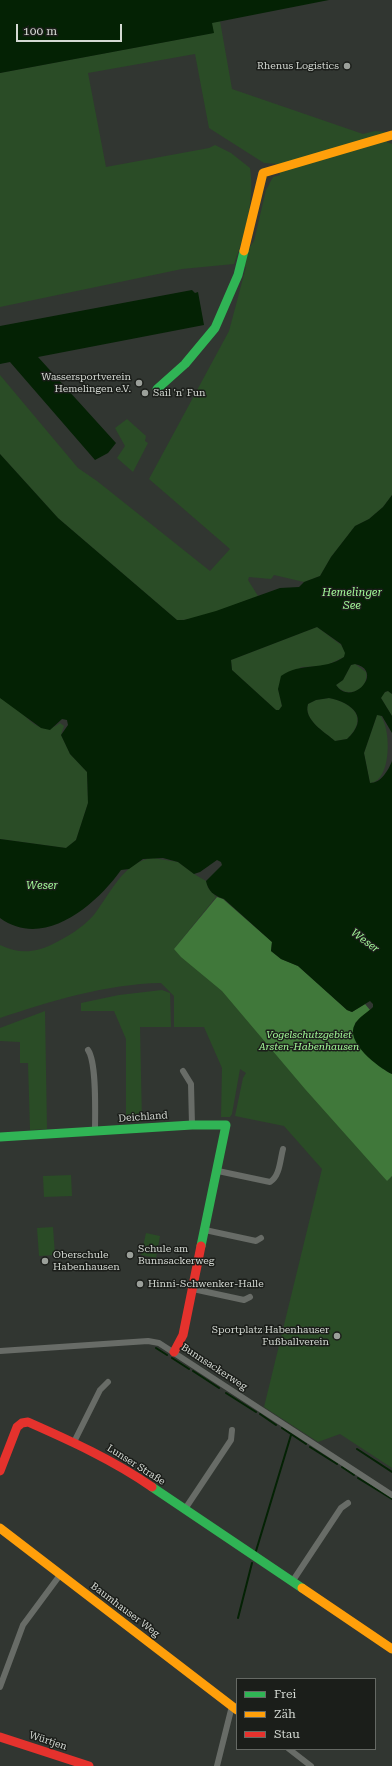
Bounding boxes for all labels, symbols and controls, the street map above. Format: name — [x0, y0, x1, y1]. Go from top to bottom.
scale bar — [18, 16, 124, 42]
text: 100 m — [23, 24, 57, 38]
place label: Rhenus Logistics — [257, 60, 339, 72]
marker: Rhenus Logistics — [342, 61, 352, 71]
place label: Wassersportverein Hemelingen e.V. — [41, 371, 131, 394]
marker: Wassersportverein Hemelingen e.V. — [134, 378, 144, 388]
place label: Sail 'n' Fun — [153, 387, 205, 399]
marker: Sail 'n' Fun — [140, 388, 150, 398]
water label: Hemelinger See — [322, 586, 382, 612]
water label: Weser — [26, 879, 58, 893]
water label: Weser — [348, 926, 382, 956]
park label: Vogelschutzgebiet Arsten-Habenhausen — [259, 1029, 359, 1052]
street label: Deichland — [118, 1109, 168, 1125]
place label: Schule am Bunnsackerweg — [138, 1243, 214, 1266]
place label: Oberschule Habenhausen — [53, 1249, 120, 1272]
marker: Schule am Bunnsackerweg — [125, 1250, 135, 1260]
marker: Oberschule Habenhausen — [40, 1256, 50, 1266]
place label: Hinni-Schwenker-Halle — [148, 1278, 264, 1290]
marker: Hinni-Schwenker-Halle — [135, 1279, 145, 1289]
place label: Sportplatz Habenhauser Fußballverein — [212, 1324, 329, 1348]
marker: Sportplatz Habenhauser Fußballverein — [332, 1331, 342, 1341]
street label: Bunnsackerweg — [179, 1341, 249, 1393]
street label: Lunser Straße — [105, 1442, 167, 1488]
street label: Baumhauser Weg — [88, 1580, 162, 1640]
legend — [236, 1678, 376, 1750]
text: Frei — [274, 1687, 296, 1701]
text: Zäh — [274, 1707, 296, 1721]
text: Stau — [274, 1727, 300, 1741]
street label: Würtjen — [28, 1729, 68, 1753]

